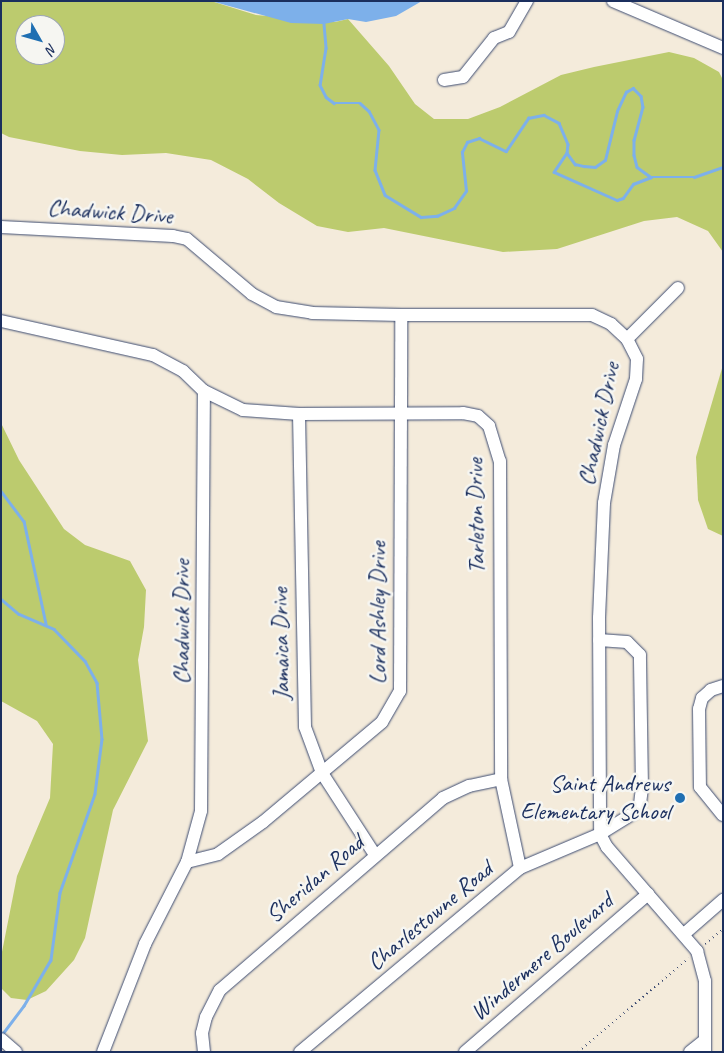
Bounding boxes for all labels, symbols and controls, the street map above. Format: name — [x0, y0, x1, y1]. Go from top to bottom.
north arrow — [15, 15, 65, 65]
text: N — [42, 40, 61, 58]
street label: Chadwick Drive — [46, 193, 174, 231]
street label: Chadwick Drive — [572, 360, 626, 488]
street label: Tarleton Drive — [461, 458, 491, 574]
street label: Lord Ashley Drive — [364, 542, 392, 684]
street label: Chadwick Drive — [168, 559, 196, 685]
street label: Jamaica Drive — [266, 587, 296, 701]
place label: Saint Andrews Elementary School — [520, 770, 670, 826]
marker: Saint Andrews Elementary School — [674, 792, 686, 804]
street label: Sheridan Road — [260, 829, 370, 929]
street label: Charlestowne Road — [361, 855, 499, 977]
street label: Windermere Boulevard — [464, 887, 620, 1027]

